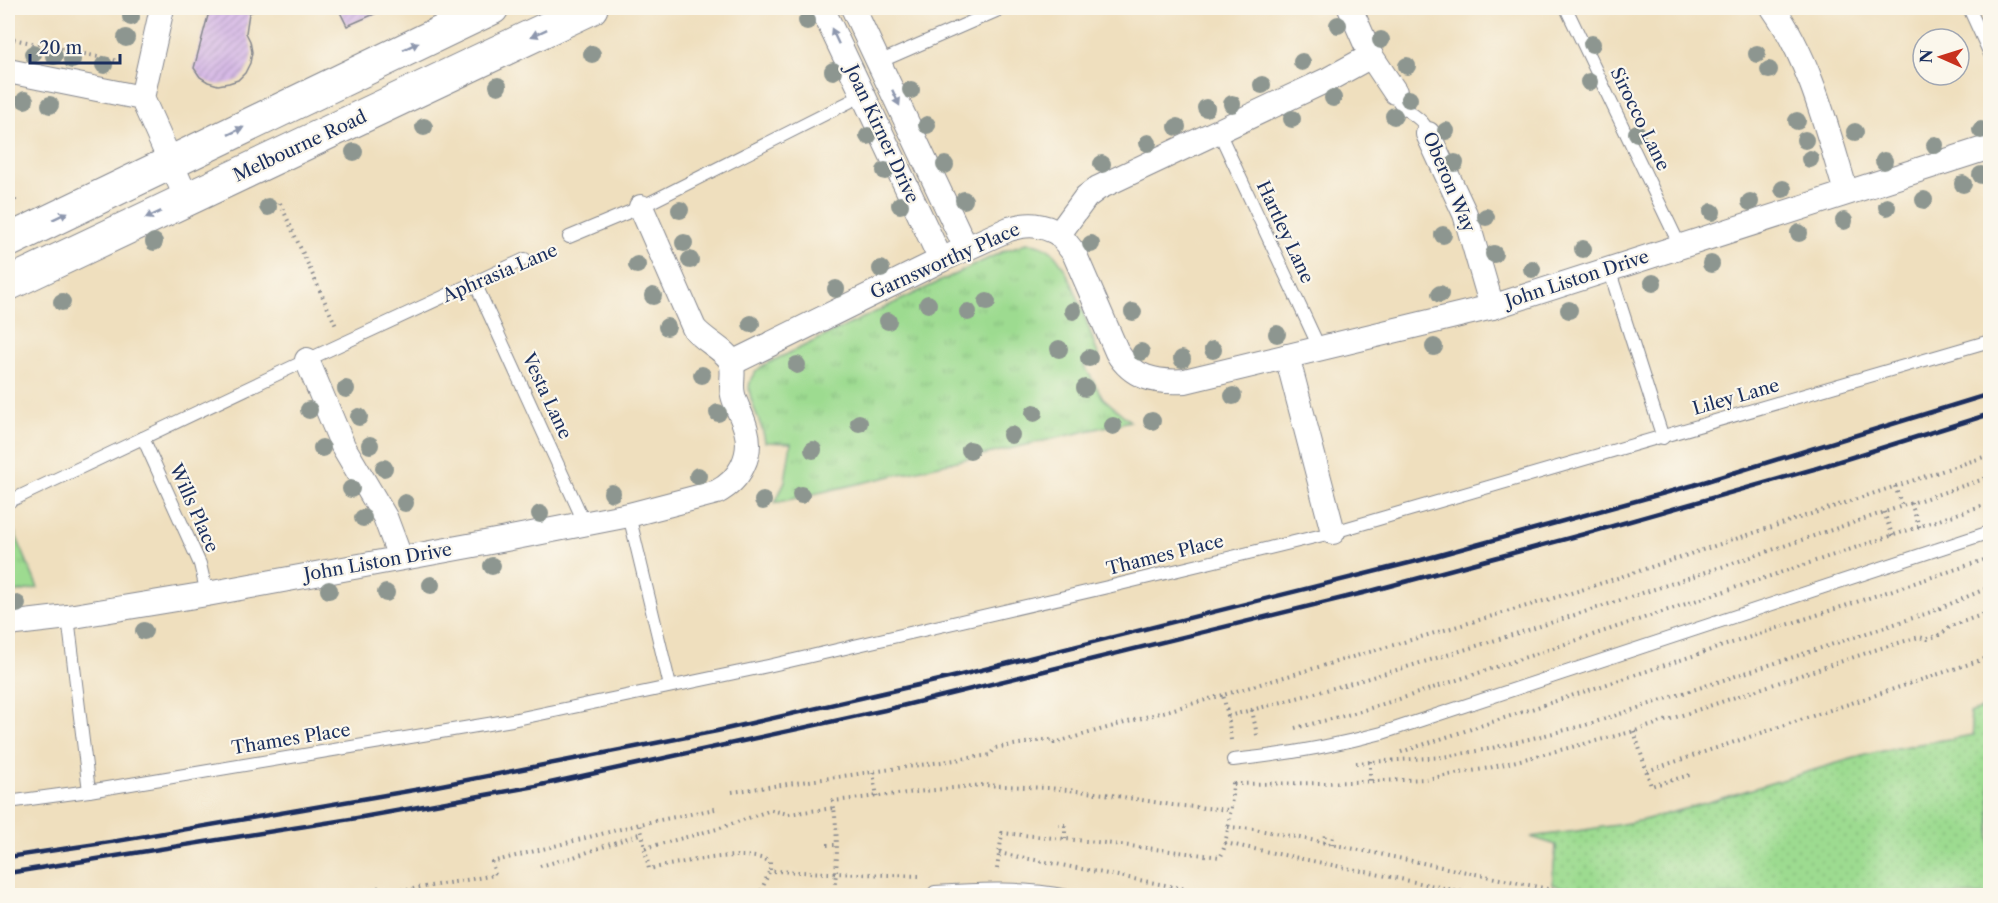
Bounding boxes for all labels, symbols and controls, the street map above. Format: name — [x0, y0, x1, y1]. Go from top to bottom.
scale bar — [30, 27, 120, 65]
one-way arrow — [831, 27, 840, 44]
north arrow — [1911, 27, 1971, 87]
one-way arrow — [530, 28, 547, 37]
text: 20 m — [39, 37, 83, 59]
one-way arrow — [403, 42, 420, 51]
text: N — [1916, 49, 1936, 64]
street label: Joan Kirner Drive — [839, 59, 924, 207]
street label: Sirocco Lane — [1606, 64, 1674, 174]
one-way arrow — [891, 90, 901, 108]
street label: Melbourne Road — [230, 105, 370, 186]
one-way arrow — [227, 126, 244, 136]
street label: Oberon Way — [1418, 129, 1480, 236]
street label: Hartley Lane — [1252, 177, 1318, 287]
one-way arrow — [145, 210, 162, 219]
one-way arrow — [52, 211, 69, 220]
street label: Garnsworthy Place — [867, 218, 1023, 304]
street label: Aphrasia Lane — [438, 239, 561, 307]
street label: John Liston Drive — [1500, 245, 1652, 314]
street label: Vesta Lane — [517, 349, 576, 442]
street label: Liley Lane — [1690, 374, 1782, 420]
street label: Wills Place — [164, 459, 223, 556]
street label: Thames Place — [1104, 530, 1226, 580]
street label: John Liston Drive — [299, 538, 454, 586]
street label: Thames Place — [230, 719, 352, 759]

